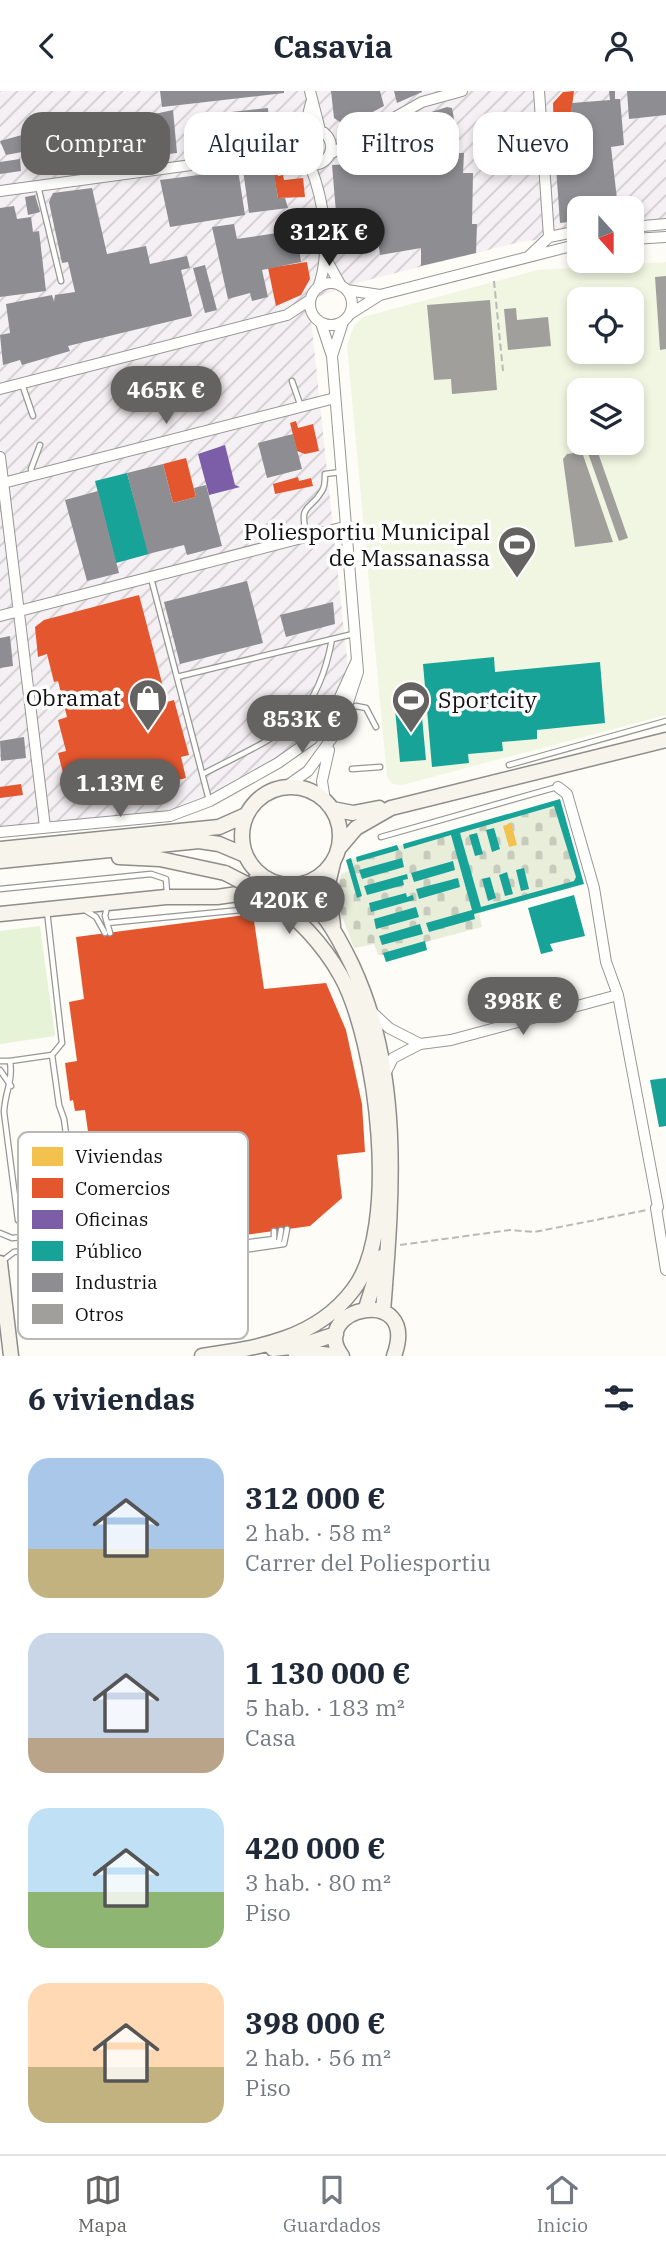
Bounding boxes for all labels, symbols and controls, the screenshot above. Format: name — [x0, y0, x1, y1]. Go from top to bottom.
text: Casavia — [273, 25, 393, 67]
icon: back — [28, 27, 66, 65]
icon: person — [600, 27, 638, 65]
chip: Comprar — [21, 112, 170, 175]
chip: Alquilar — [184, 112, 323, 175]
chip: Filtros — [337, 112, 459, 175]
chip: Nuevo — [473, 112, 593, 175]
north arrow — [567, 196, 644, 273]
map controls — [567, 196, 644, 455]
pin: 312K € — [272, 209, 386, 268]
text: 312K € — [290, 216, 368, 246]
button: locate — [567, 287, 644, 364]
pin: 465K € — [109, 367, 223, 426]
text: 465K € — [127, 374, 205, 404]
button: layers — [567, 378, 644, 455]
place label: Poliesportiu Municipal de Massanassa — [244, 516, 490, 572]
sports icon: Poliesportiu Municipal de Massanassa — [496, 524, 538, 579]
shop icon: Obramat — [127, 677, 169, 732]
sports icon: Sportcity — [390, 679, 432, 734]
place label: Obramat — [26, 682, 121, 712]
place label: Sportcity — [438, 684, 537, 714]
pin: 853K € — [245, 695, 359, 755]
text: 853K € — [263, 703, 341, 733]
pin: 1.13M € — [55, 759, 185, 819]
text: 1.13M € — [76, 767, 164, 797]
pin: 420K € — [232, 877, 346, 936]
text: 420K € — [250, 884, 328, 914]
pin: 398K € — [466, 977, 580, 1037]
text: 398K € — [484, 985, 562, 1015]
legend — [18, 1132, 248, 1339]
text: Viviendas — [75, 1144, 163, 1168]
text: Comercios — [75, 1176, 170, 1200]
text: Oficinas — [75, 1207, 148, 1231]
text: Público — [75, 1239, 142, 1263]
text: Industria — [75, 1270, 158, 1294]
text: Otros — [75, 1302, 124, 1326]
text: 6 viviendas — [28, 1379, 195, 1418]
icon: filters — [600, 1379, 638, 1417]
text: 312 000 € — [245, 1478, 386, 1517]
icon: home — [84, 1486, 168, 1570]
text: 2 hab. · 58 m² — [245, 1517, 391, 1547]
text: Carrer del Poliesportiu — [245, 1547, 491, 1577]
text: 1 130 000 € — [245, 1653, 411, 1692]
icon: home — [84, 1661, 168, 1745]
text: 5 hab. · 183 m² — [245, 1692, 405, 1722]
text: Casa — [245, 1722, 296, 1752]
text: 420 000 € — [245, 1828, 386, 1867]
icon: home — [84, 1836, 168, 1920]
text: 3 hab. · 80 m² — [245, 1867, 391, 1897]
text: Piso — [245, 1897, 291, 1927]
text: 398 000 € — [245, 2003, 386, 2042]
icon: home — [84, 2011, 168, 2095]
text: 2 hab. · 56 m² — [245, 2042, 391, 2072]
text: Piso — [245, 2072, 291, 2102]
tab: Mapa — [78, 2171, 127, 2237]
tab: Guardados — [283, 2171, 381, 2237]
tab: Inicio — [537, 2171, 588, 2237]

